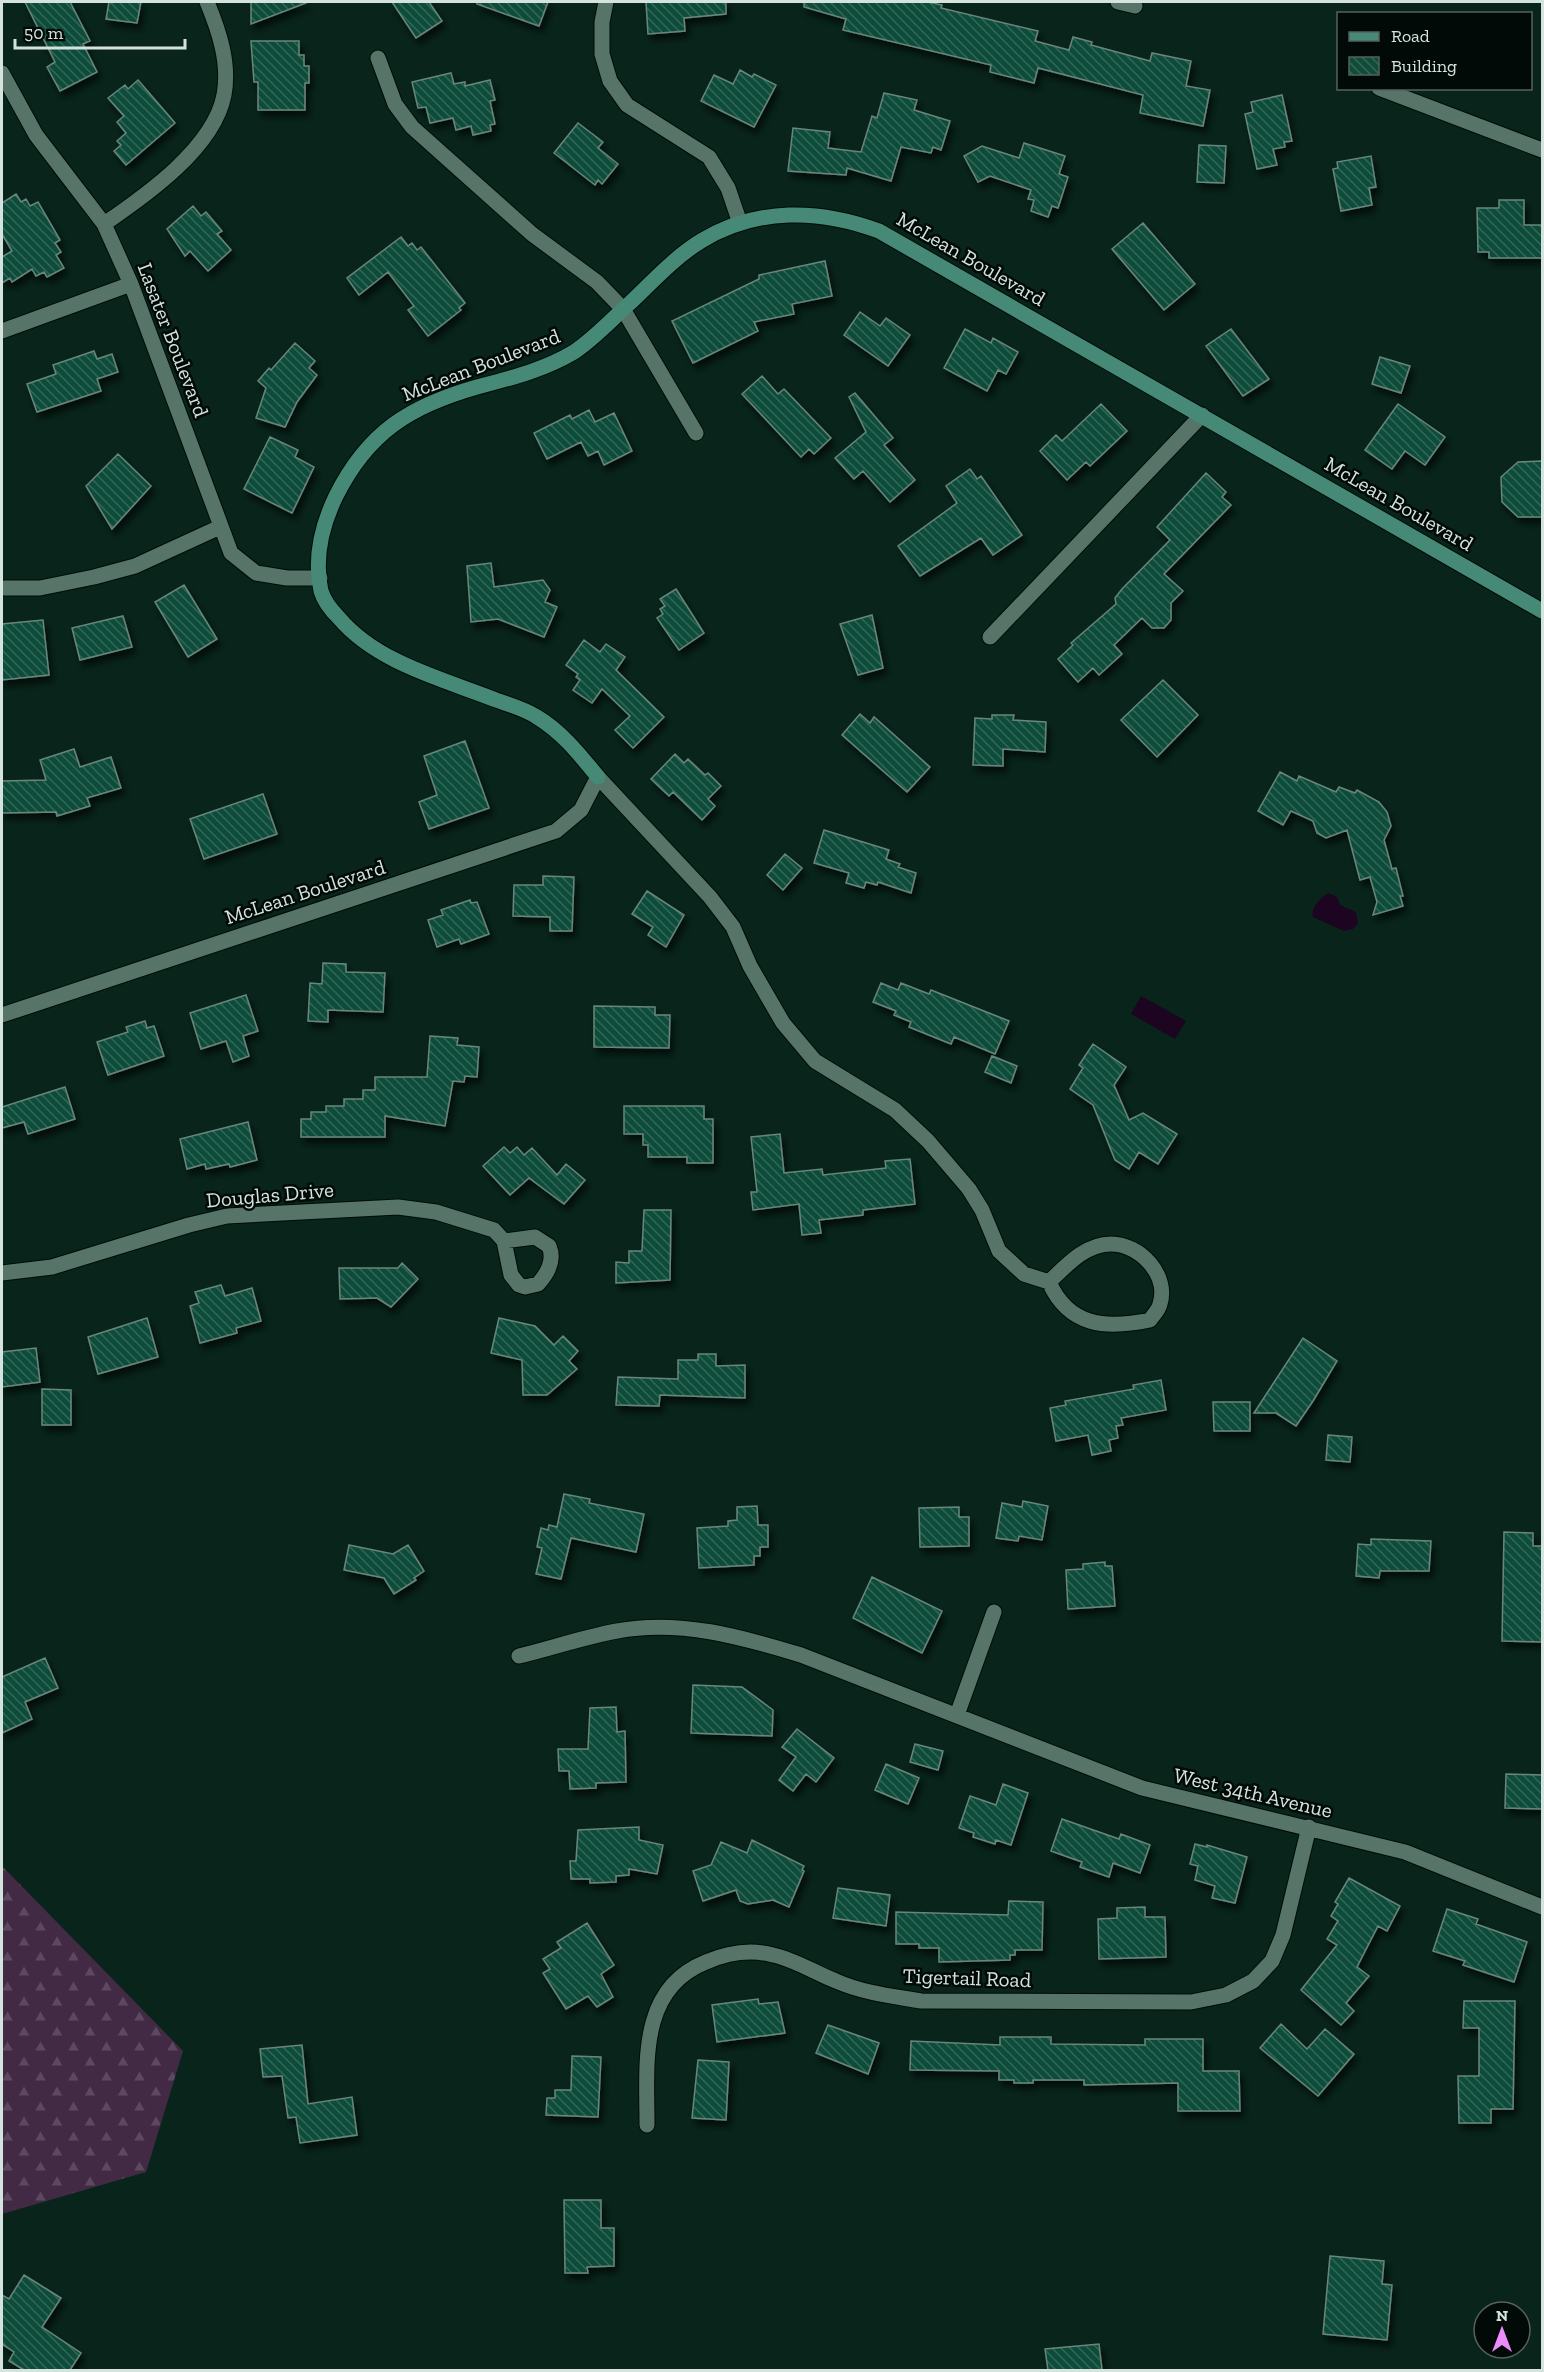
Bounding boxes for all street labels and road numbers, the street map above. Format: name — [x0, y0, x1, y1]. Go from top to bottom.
street label: McLean Boulevard — [893, 206, 1050, 311]
street label: Lasater Boulevard — [133, 259, 215, 421]
street label: McLean Boulevard — [398, 323, 564, 406]
street label: McLean Boulevard — [1321, 451, 1478, 556]
street label: McLean Boulevard — [221, 854, 389, 929]
street label: Douglas Drive — [205, 1176, 335, 1213]
street label: West 34th Avenue — [1171, 1762, 1335, 1823]
street label: Tigertail Road — [902, 1963, 1032, 1992]

